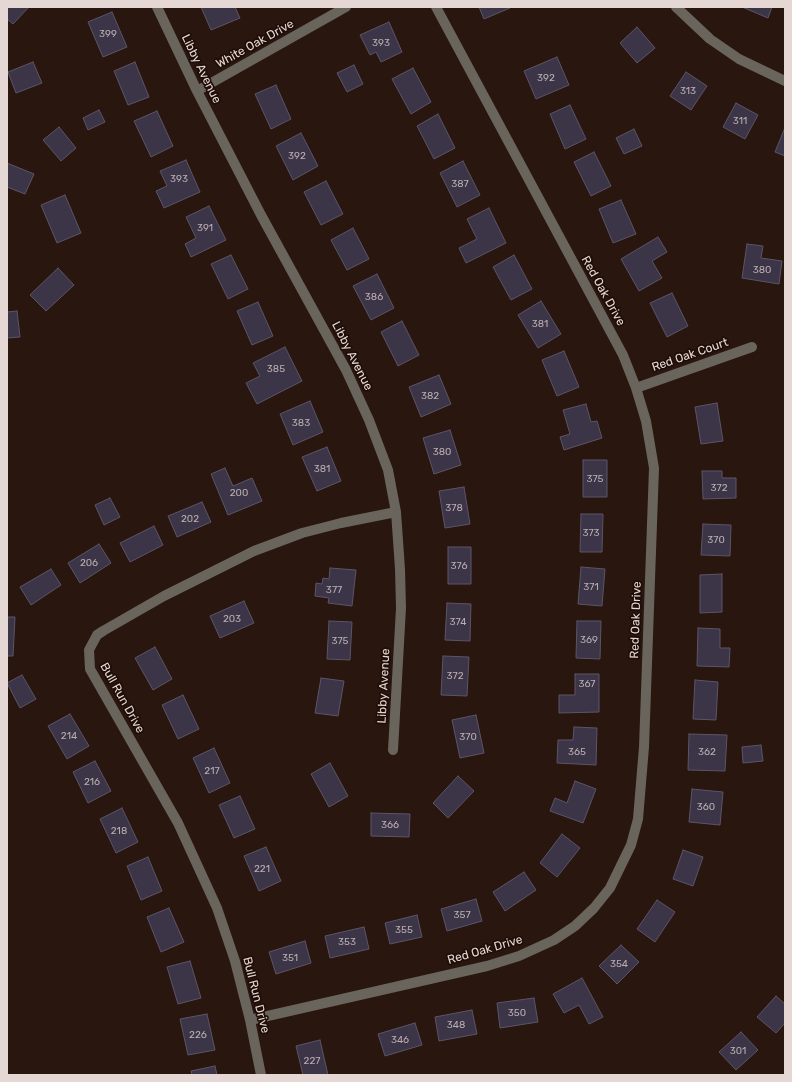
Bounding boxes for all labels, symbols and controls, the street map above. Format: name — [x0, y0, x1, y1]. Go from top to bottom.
street label: White Oak Drive — [213, 17, 297, 71]
house number: 399 — [99, 28, 117, 40]
street label: Libby Avenue — [178, 32, 224, 106]
house number: 393 — [372, 37, 390, 49]
house number: 392 — [537, 72, 555, 84]
house number: 313 — [680, 85, 696, 97]
house number: 311 — [733, 115, 747, 127]
house number: 392 — [288, 150, 306, 162]
house number: 393 — [170, 173, 188, 185]
house number: 387 — [451, 178, 469, 190]
house number: 391 — [197, 222, 213, 234]
street label: Red Oak Drive — [578, 254, 628, 328]
house number: 380 — [753, 264, 771, 276]
house number: 386 — [365, 291, 383, 303]
house number: 381 — [532, 318, 548, 330]
street label: Libby Avenue — [328, 319, 376, 393]
street label: Red Oak Court — [650, 335, 730, 375]
house number: 385 — [267, 363, 285, 375]
house number: 382 — [421, 390, 439, 402]
house number: 383 — [292, 417, 310, 429]
house number: 380 — [433, 446, 451, 458]
house number: 381 — [314, 463, 330, 475]
house number: 375 — [586, 473, 604, 485]
house number: 372 — [710, 482, 728, 494]
house number: 200 — [230, 487, 248, 499]
house number: 378 — [445, 502, 463, 514]
house number: 202 — [181, 513, 199, 525]
house number: 373 — [582, 527, 600, 539]
house number: 370 — [707, 534, 725, 546]
house number: 206 — [80, 557, 98, 569]
house number: 376 — [451, 560, 467, 572]
house number: 371 — [583, 581, 599, 593]
street label: Red Oak Drive — [627, 581, 645, 659]
house number: 377 — [326, 584, 342, 596]
house number: 203 — [223, 613, 241, 625]
house number: 374 — [449, 616, 467, 628]
house number: 369 — [580, 634, 598, 646]
house number: 375 — [331, 635, 349, 647]
street label: Libby Avenue — [375, 648, 393, 724]
street label: Bull Run Drive — [97, 660, 147, 736]
house number: 372 — [446, 670, 464, 682]
house number: 367 — [579, 678, 595, 690]
house number: 214 — [61, 730, 77, 742]
house number: 370 — [459, 731, 477, 743]
house number: 365 — [568, 746, 586, 758]
house number: 362 — [698, 746, 716, 758]
house number: 217 — [204, 765, 220, 777]
house number: 216 — [84, 776, 100, 788]
house number: 360 — [697, 801, 715, 813]
house number: 366 — [381, 819, 399, 831]
house number: 218 — [111, 825, 127, 837]
house number: 221 — [254, 863, 270, 875]
house number: 357 — [453, 909, 471, 921]
house number: 355 — [395, 924, 413, 936]
street label: Red Oak Drive — [446, 932, 524, 968]
house number: 353 — [338, 936, 356, 948]
house number: 351 — [282, 952, 298, 964]
street label: Bull Run Drive — [240, 955, 272, 1035]
house number: 354 — [610, 958, 628, 970]
house number: 350 — [508, 1007, 526, 1019]
house number: 348 — [447, 1019, 465, 1031]
house number: 226 — [189, 1029, 207, 1041]
house number: 346 — [391, 1034, 409, 1046]
house number: 301 — [730, 1045, 746, 1057]
house number: 227 — [304, 1055, 320, 1067]

